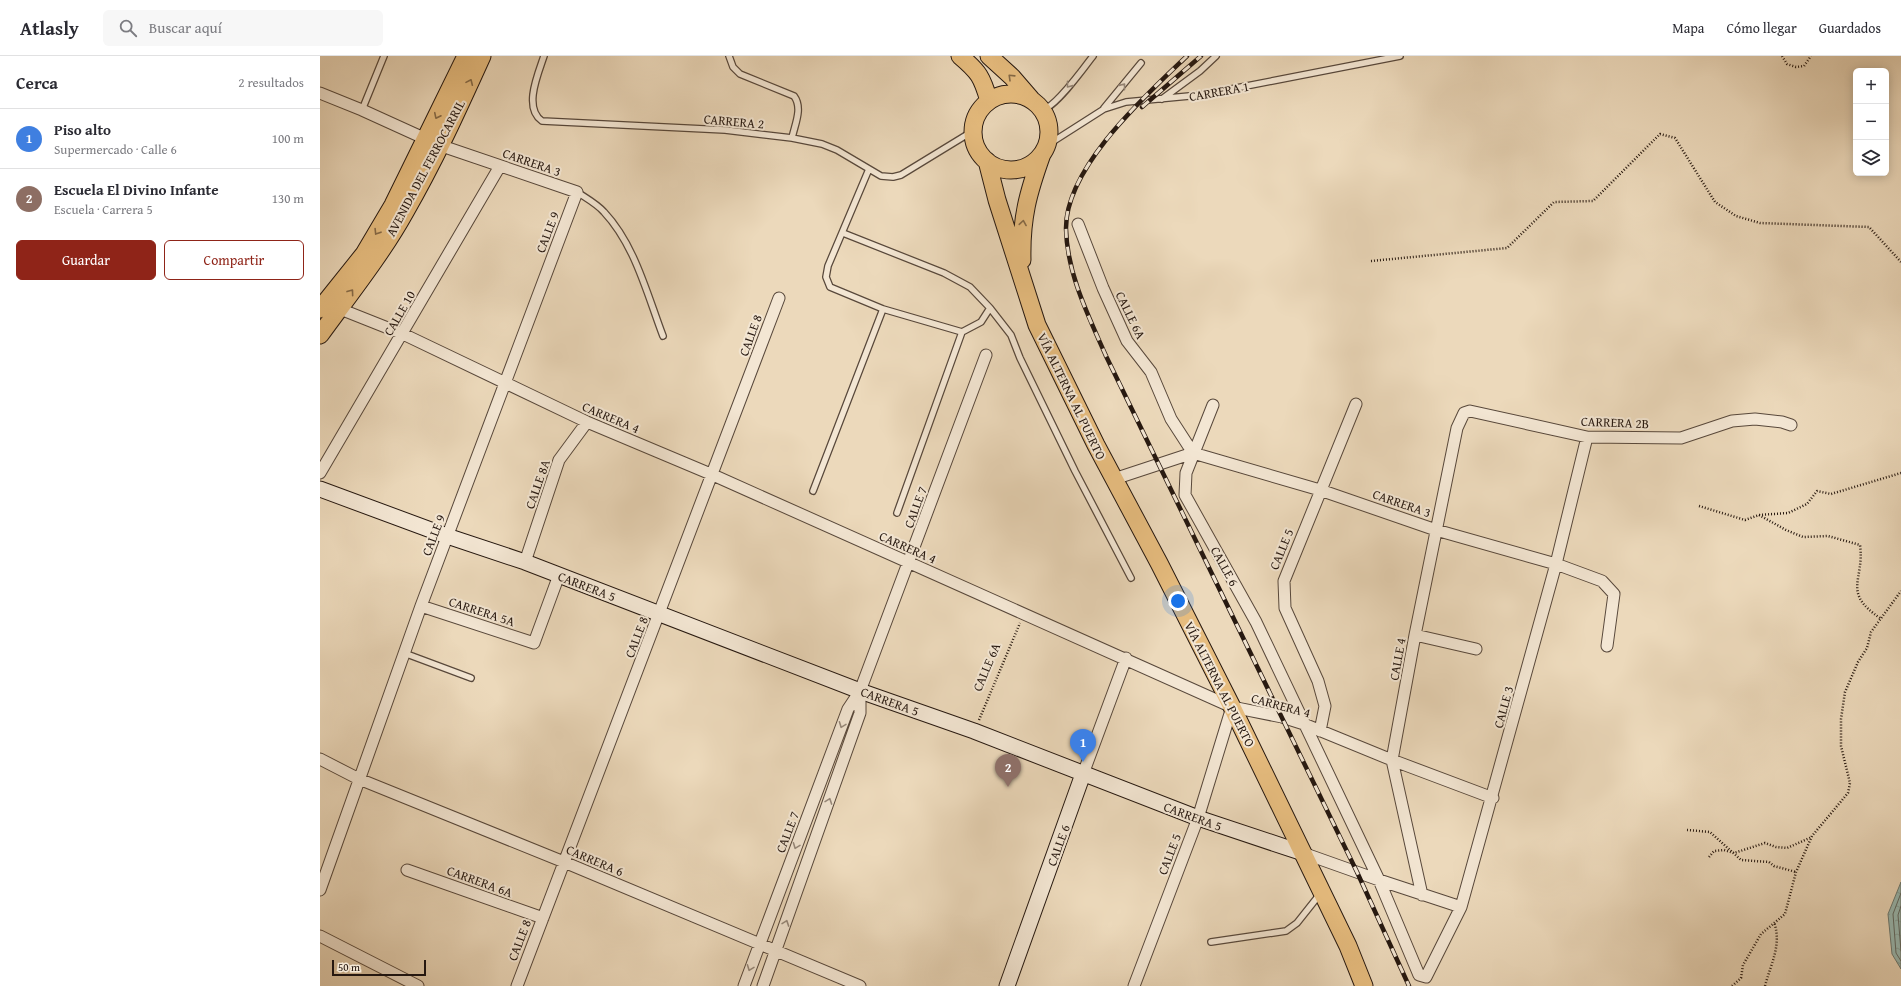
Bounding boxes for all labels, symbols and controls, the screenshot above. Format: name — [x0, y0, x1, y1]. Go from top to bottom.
search box — [103, 10, 383, 46]
text: Atlasly — [20, 14, 79, 42]
icon: search — [117, 17, 139, 39]
text: Buscar aquí — [149, 17, 222, 38]
text: Mapa — [1672, 18, 1704, 38]
text: Cómo llegar — [1726, 18, 1797, 38]
text: Guardados — [1819, 18, 1881, 38]
map controls — [1853, 68, 1889, 176]
button: + — [1853, 68, 1889, 104]
text: Cerca — [16, 70, 58, 95]
text: 2 resultados — [238, 73, 304, 92]
one-way arrow — [1008, 74, 1016, 82]
street label: CARRERA 1 — [1188, 77, 1251, 106]
one-way arrow — [465, 79, 473, 87]
one-way arrow — [1067, 81, 1074, 88]
one-way arrow — [1118, 83, 1125, 90]
street label: AVENIDA DEL FERROCARRIL — [381, 96, 470, 240]
button: − — [1853, 104, 1889, 140]
street label: CARRERA 2 — [703, 109, 765, 134]
one-way arrow — [434, 112, 442, 120]
text: Piso alto — [54, 119, 111, 140]
text: 1 — [26, 129, 32, 148]
text: 100 m — [272, 129, 304, 148]
text: Supermercado · Calle 6 — [54, 140, 177, 159]
button: layers — [1853, 140, 1889, 176]
street label: CARRERA 3 — [500, 144, 564, 181]
text: Escuela El Divino Infante — [54, 179, 219, 200]
text: 2 — [26, 189, 32, 208]
text: 130 m — [272, 189, 304, 208]
text: Escuela · Carrera 5 — [54, 200, 153, 219]
street label: CALLE 9 — [531, 209, 564, 256]
one-way arrow — [1018, 220, 1027, 226]
one-way arrow — [375, 228, 382, 235]
button: Guardar — [16, 240, 156, 280]
button: Compartir — [164, 240, 304, 280]
street label: CALLE 10 — [379, 287, 420, 339]
street label: CALLE 6A — [1111, 288, 1150, 342]
one-way arrow — [346, 289, 354, 296]
street label: CALLE 8 — [734, 312, 767, 359]
street label: VÍA ALTERNA AL PUERTO — [1033, 330, 1111, 463]
street label: CARRERA 4 — [579, 397, 642, 438]
street label: CARRERA 2B — [1581, 412, 1649, 433]
street label: CALLE 8A — [520, 457, 555, 511]
street label: CALLE 7 — [899, 484, 932, 531]
street label: CARRERA 3 — [1370, 485, 1434, 522]
street label: CALLE 9 — [417, 512, 450, 559]
street label: CARRERA 4 — [876, 526, 939, 568]
street label: CALLE 5 — [1265, 526, 1298, 573]
street label: CALLE 6 — [1206, 543, 1243, 590]
street label: CARRERA 5 — [555, 567, 619, 606]
your location — [1168, 591, 1188, 611]
street label: CARRERA 5A — [446, 592, 517, 631]
street label: CALLE 8 — [620, 614, 653, 661]
street label: VÍA ALTERNA AL PUERTO — [1180, 618, 1260, 750]
street label: CALLE 4 — [1384, 636, 1411, 682]
street label: CALLE 6A — [968, 640, 1005, 694]
street label: CARRERA 5 — [858, 682, 922, 721]
street label: CALLE 3 — [1489, 684, 1518, 730]
street label: CARRERA 4 — [1249, 688, 1313, 723]
one-way arrow — [839, 721, 847, 728]
pin: 1 — [1070, 729, 1096, 762]
pin: 2 — [995, 754, 1021, 787]
one-way arrow — [825, 797, 833, 804]
street label: CARRERA 5 — [1161, 797, 1225, 836]
street label: CALLE 7 — [771, 809, 804, 856]
street label: CALLE 6 — [1042, 822, 1075, 869]
street label: CALLE 5 — [1153, 831, 1186, 878]
street label: CARRERA 6 — [563, 840, 626, 881]
one-way arrow — [793, 843, 801, 850]
street label: CARRERA 6A — [444, 861, 515, 902]
street label: CALLE 8 — [503, 917, 536, 964]
one-way arrow — [781, 920, 790, 927]
scale bar — [332, 958, 426, 977]
text: 50 m — [338, 959, 360, 975]
one-way arrow — [747, 964, 755, 971]

